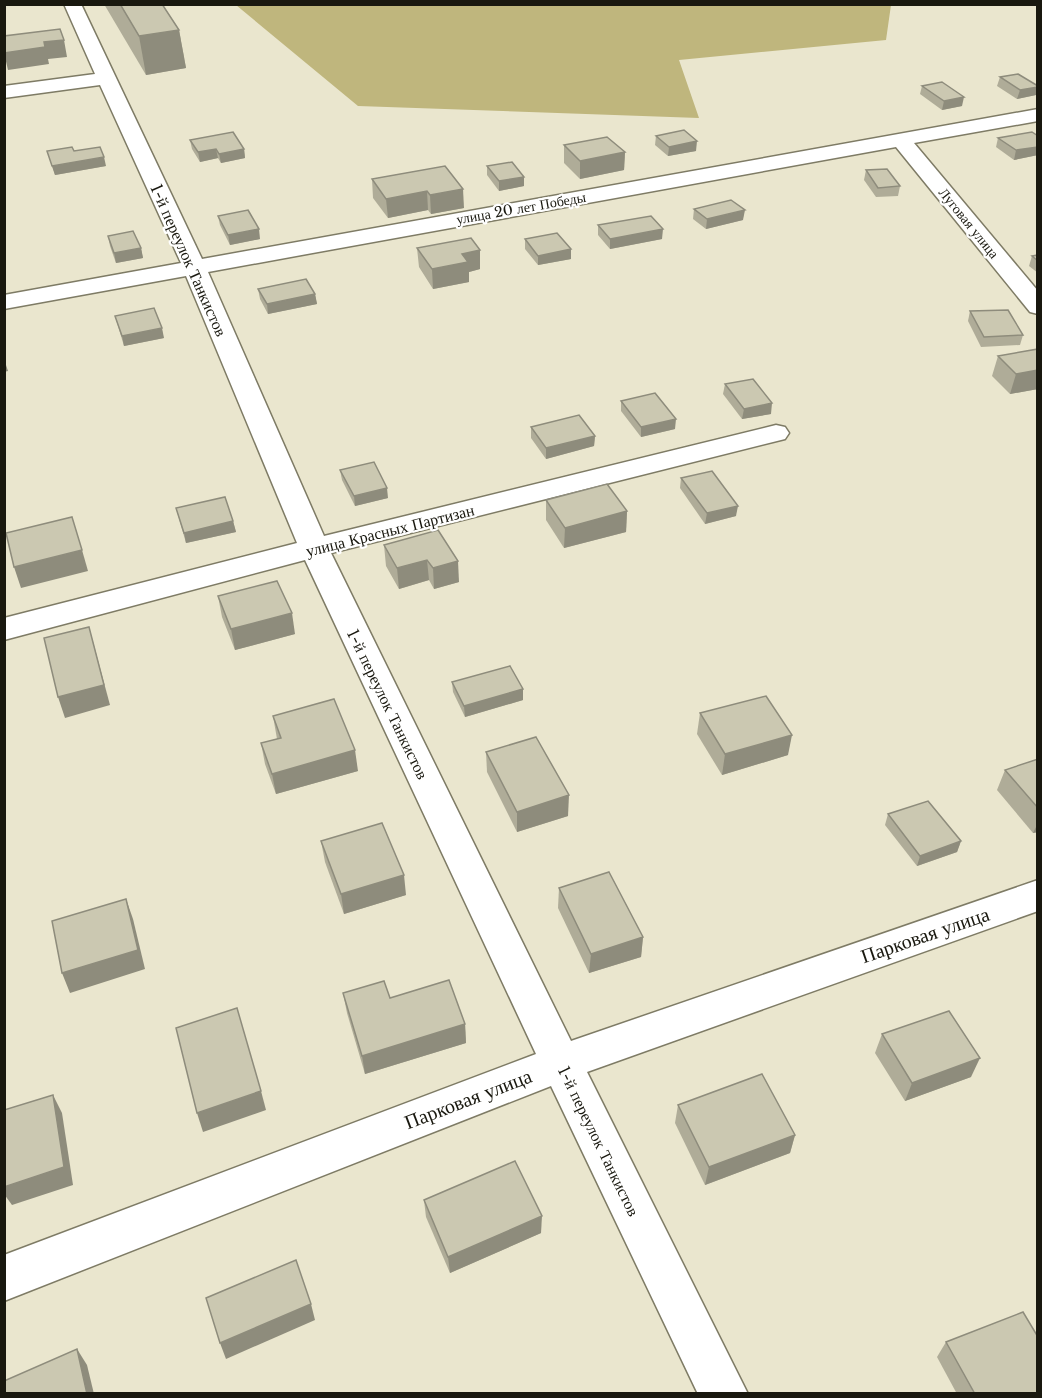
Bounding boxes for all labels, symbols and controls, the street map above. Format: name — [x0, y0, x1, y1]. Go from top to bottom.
street label: 1-й переулок Танкистов — [146, 181, 232, 340]
street label: Луговая улица — [935, 184, 1004, 263]
street label: улица 20 лет Победы — [455, 188, 588, 228]
street label: улица Красных Партизан — [304, 499, 477, 561]
street label: 1-й переулок Танкистов — [343, 626, 433, 783]
street label: Парковая улица — [858, 902, 993, 968]
street label: 1-й переулок Танкистов — [554, 1063, 644, 1220]
street label: Парковая улица — [401, 1064, 535, 1134]

